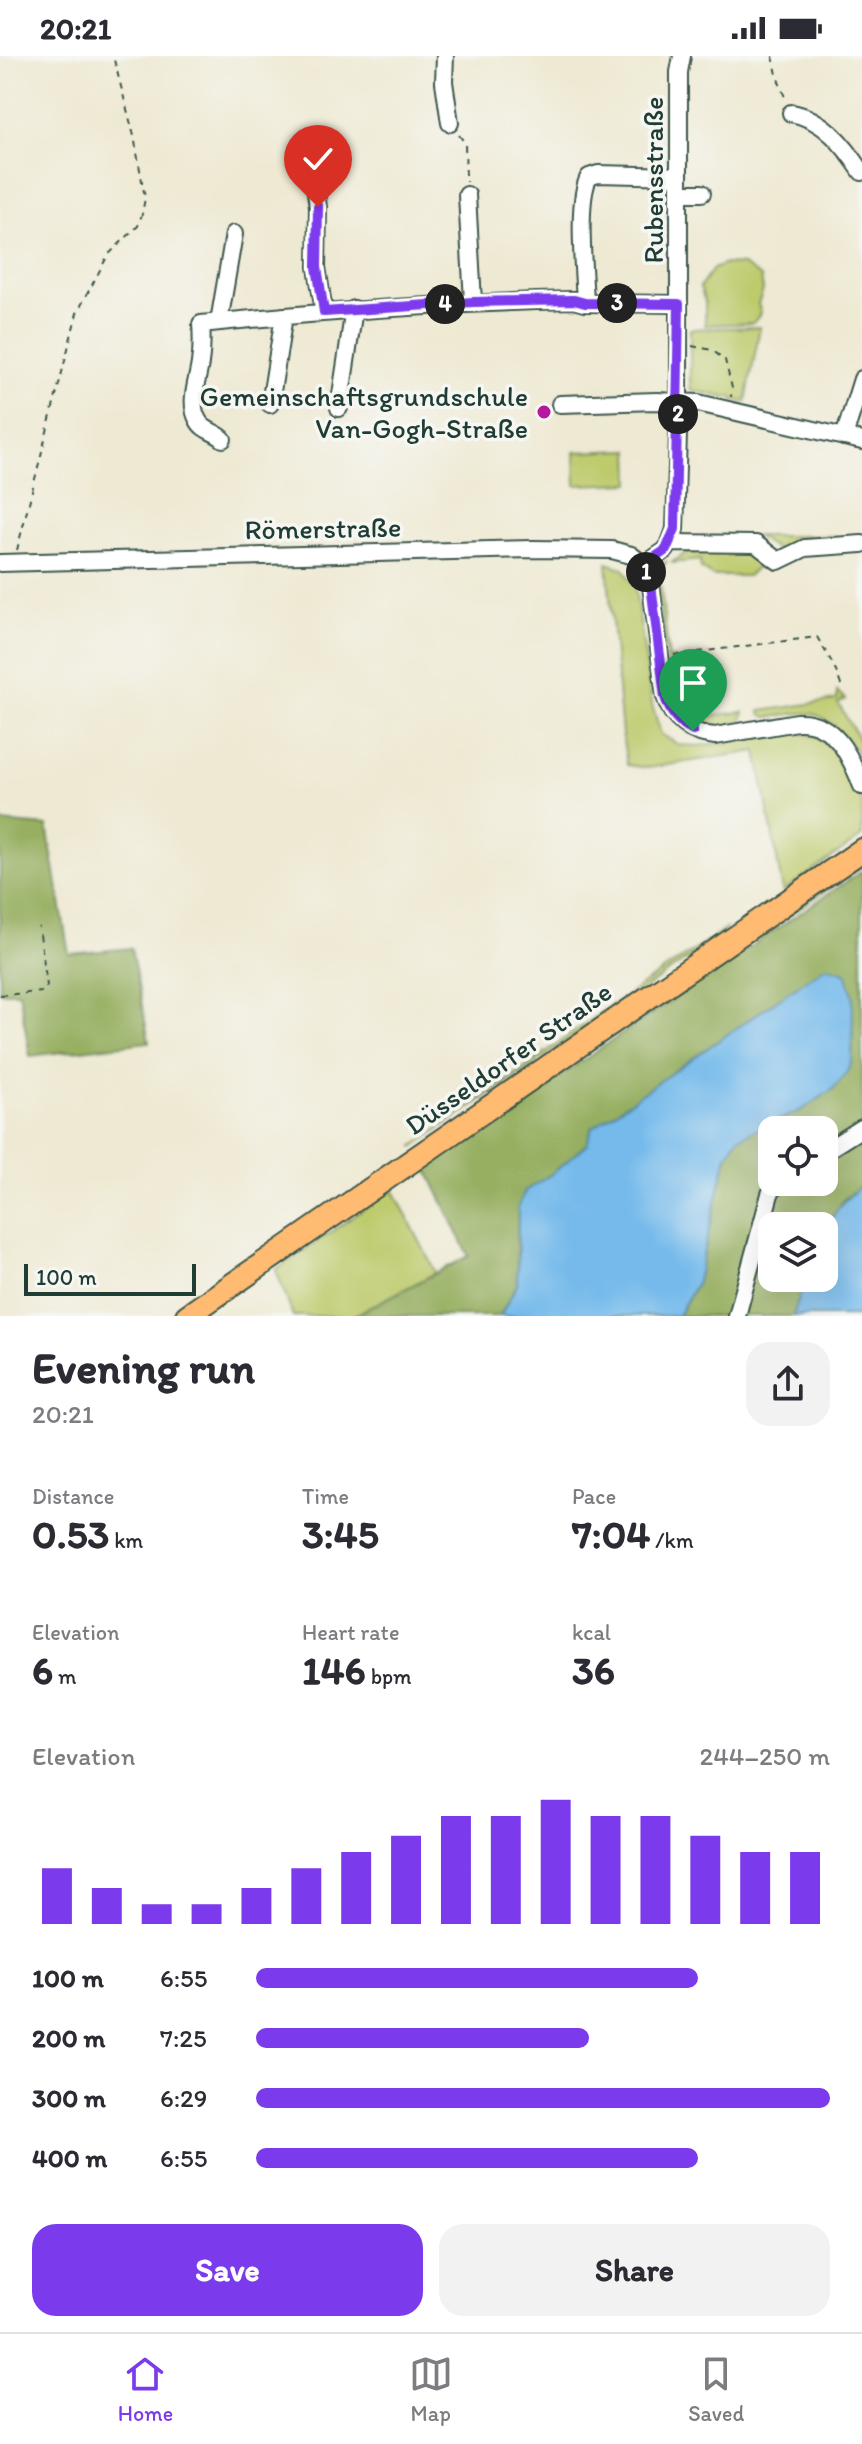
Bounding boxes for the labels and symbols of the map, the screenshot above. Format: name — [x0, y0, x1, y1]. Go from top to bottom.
street label: Rubensstraße — [636, 97, 670, 263]
pin — [284, 125, 352, 207]
pin: 3 — [597, 283, 637, 323]
pin: 4 — [425, 284, 465, 324]
place label: Gemeinschaftsgrundschule Van-Gogh-Straße — [200, 379, 528, 445]
pin: 2 — [658, 394, 698, 434]
marker: Gemeinschaftsgrundschule Van-Gogh-Straße — [535, 403, 553, 421]
street label: Römerstraße — [244, 510, 402, 546]
pin: 1 — [626, 552, 666, 592]
pin — [659, 649, 727, 731]
street label: Düsseldorfer Straße — [398, 974, 618, 1142]
scale bar — [24, 1260, 196, 1296]

